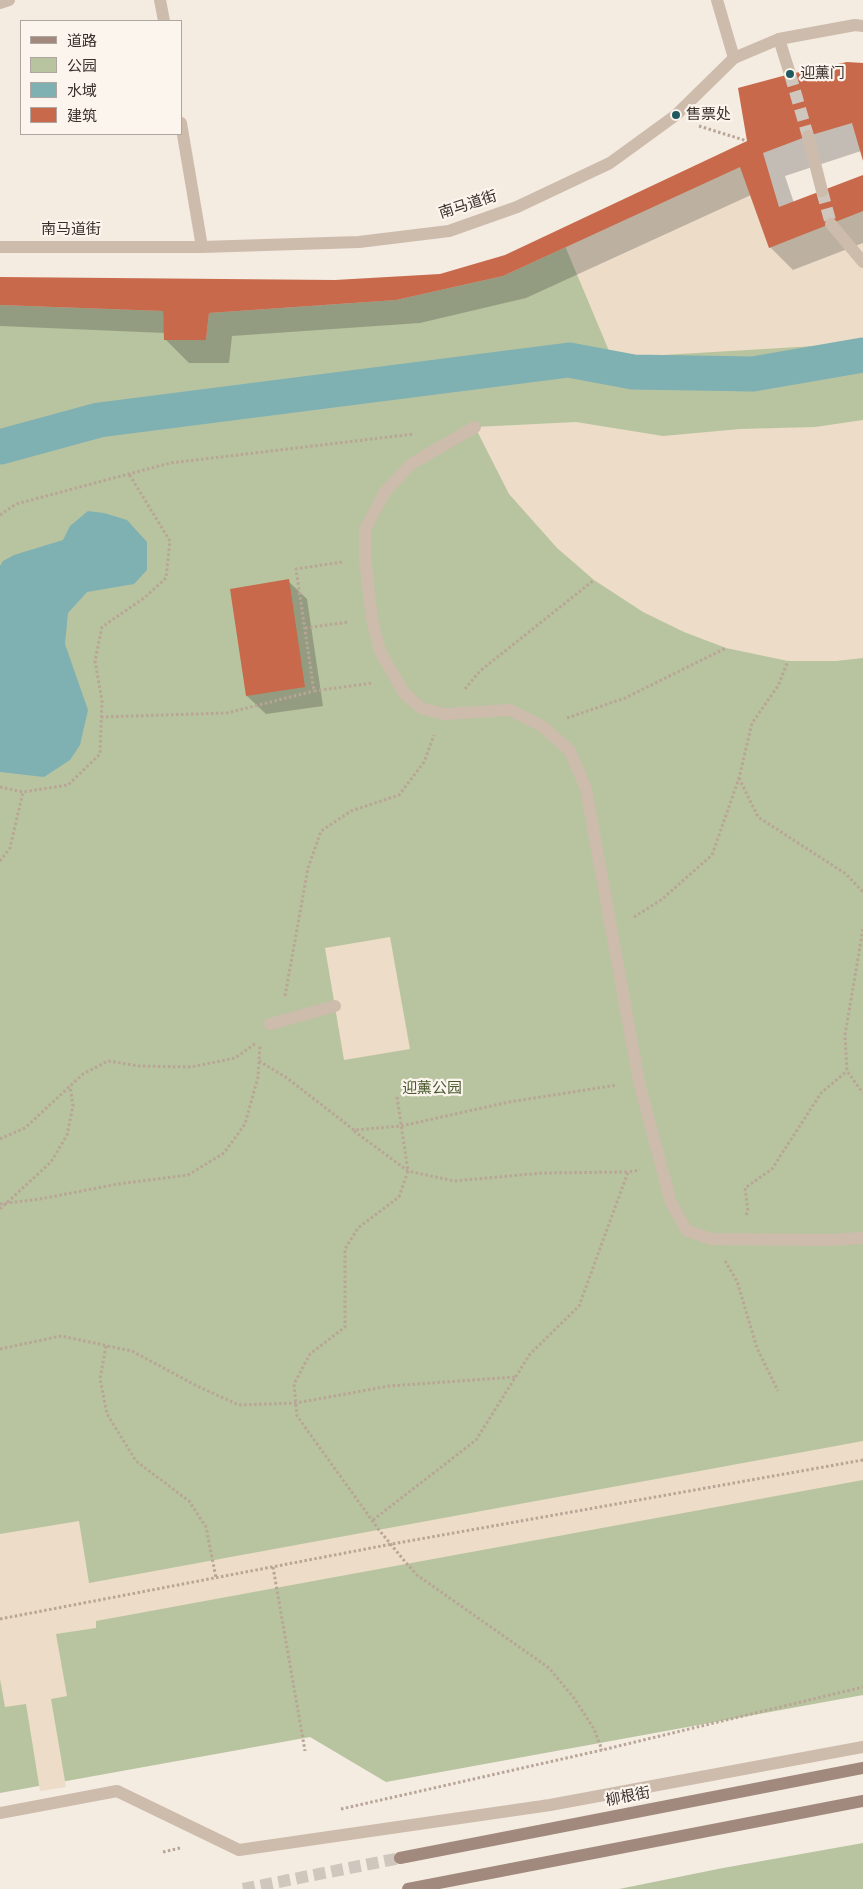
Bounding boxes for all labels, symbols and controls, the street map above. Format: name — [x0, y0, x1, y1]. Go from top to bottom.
legend — [20, 20, 182, 135]
text: 道路 — [67, 32, 97, 50]
text: 公园 — [67, 57, 97, 75]
place label: 迎薰门 — [800, 65, 845, 83]
marker: 迎薰门 — [784, 68, 796, 80]
text: 水域 — [67, 82, 97, 100]
place label: 售票处 — [686, 106, 731, 124]
text: 建筑 — [67, 107, 97, 125]
marker: 售票处 — [670, 109, 682, 121]
street label: 南马道街 — [437, 187, 499, 223]
street label: 南马道街 — [41, 221, 101, 239]
park label: 迎薰公园 — [402, 1080, 462, 1098]
street label: 柳根街 — [604, 1784, 652, 1810]

